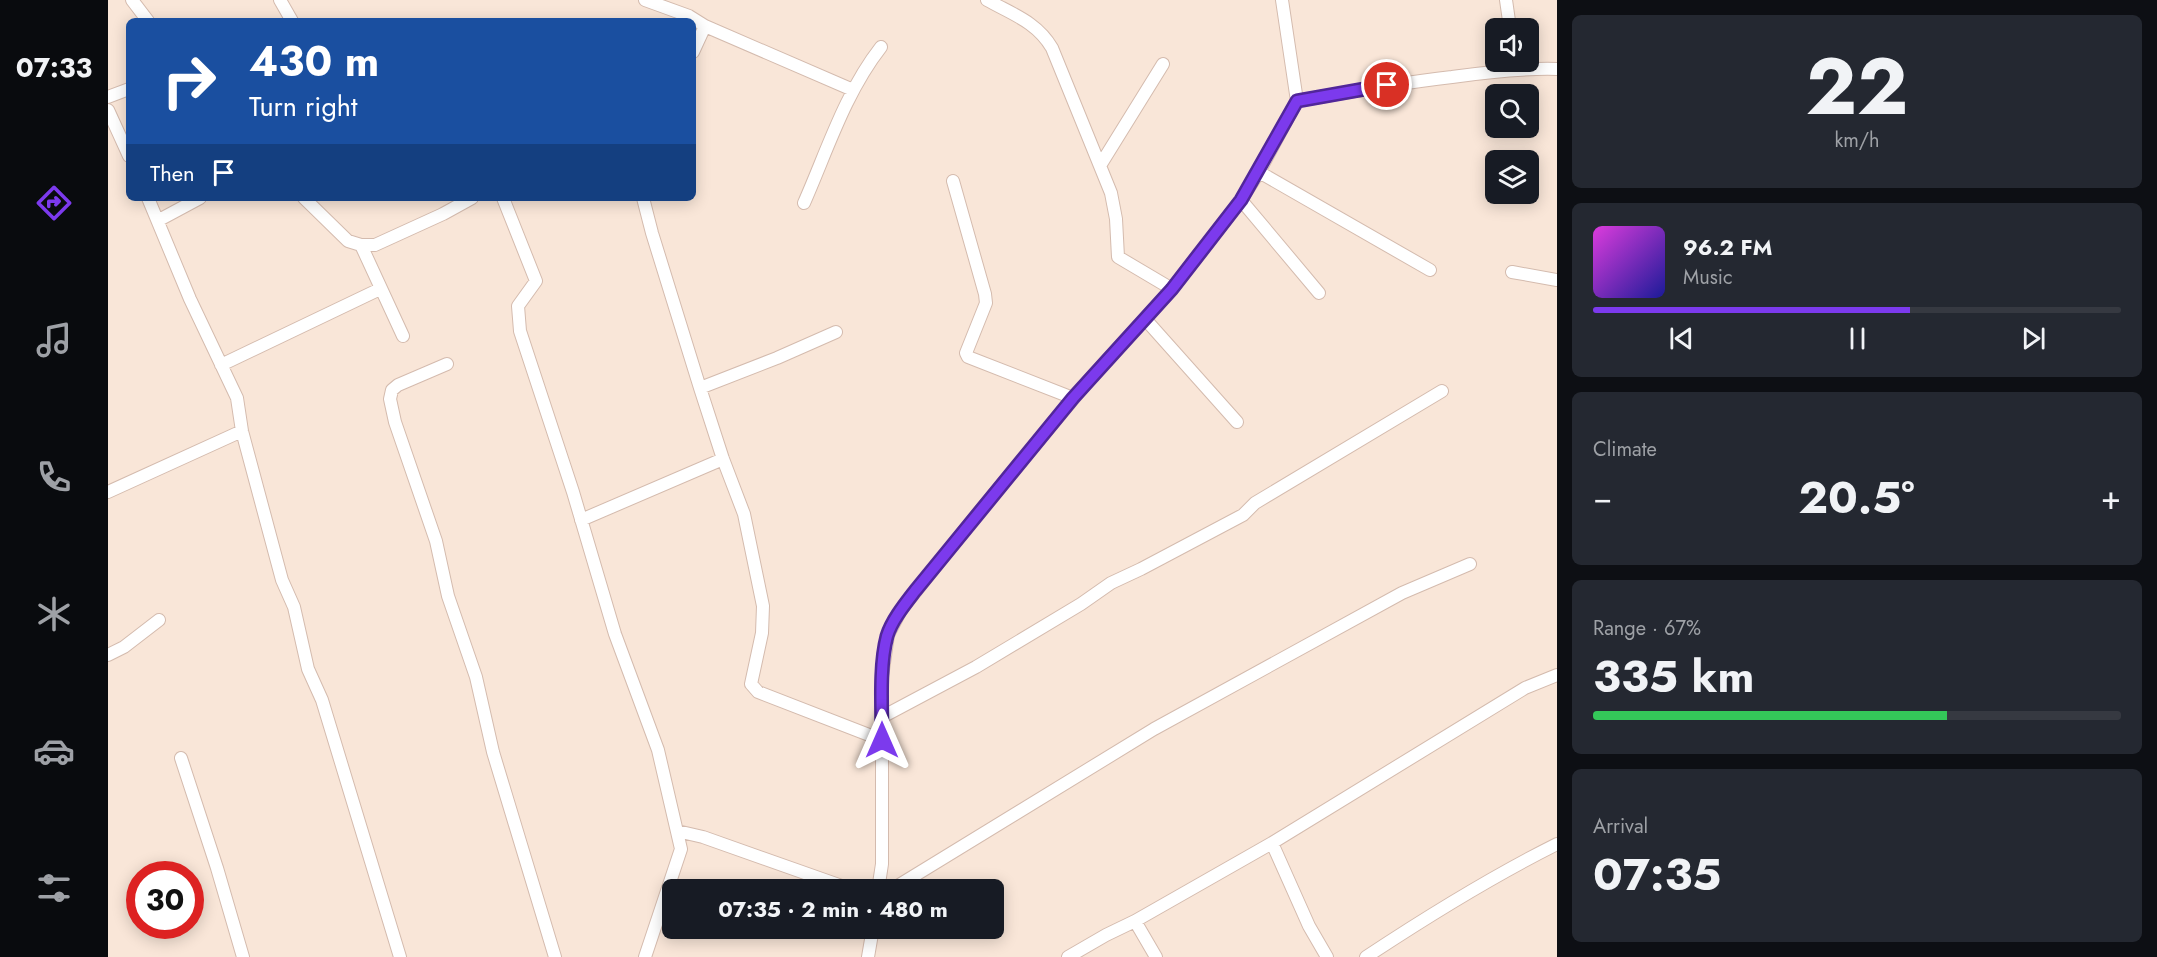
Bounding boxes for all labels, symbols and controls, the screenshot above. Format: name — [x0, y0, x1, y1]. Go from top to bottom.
map controls — [1485, 18, 1539, 204]
button: sound — [1485, 18, 1539, 72]
text: 430 m — [249, 31, 379, 92]
text: 22 — [1806, 31, 1908, 143]
icon: right — [150, 42, 228, 120]
text: 07:33 — [16, 48, 92, 87]
pin — [1361, 59, 1412, 110]
icon: arrive — [1370, 68, 1403, 101]
button: search — [1485, 84, 1539, 138]
text: Turn right — [249, 87, 357, 126]
text: km/h — [1834, 126, 1880, 155]
button: layers — [1485, 150, 1539, 204]
icon: arrive — [207, 156, 240, 189]
text: Then — [150, 157, 195, 189]
icon: directions — [33, 182, 75, 224]
text: 96.2 FM — [1683, 231, 1772, 263]
text: Music — [1683, 263, 1733, 292]
icon: music — [33, 319, 75, 361]
icon: previous — [1665, 322, 1698, 355]
icon: pause — [1841, 322, 1874, 355]
icon: next — [2017, 322, 2050, 355]
text: Climate — [1593, 435, 1657, 464]
icon: phone — [33, 456, 75, 498]
text: 20.5° — [1798, 465, 1915, 530]
text: − — [1593, 474, 1612, 521]
text: + — [2101, 474, 2121, 521]
icon: climate — [33, 593, 75, 635]
text: Range · 67% — [1593, 614, 1701, 643]
text: 335 km — [1593, 644, 1754, 709]
position arrow — [850, 708, 914, 772]
icon: car — [33, 730, 75, 772]
text: Arrival — [1593, 812, 1648, 841]
text: 07:35 — [1593, 842, 1721, 907]
speed limit sign: 30 — [126, 861, 204, 939]
icon: filters — [33, 867, 75, 909]
text: 07:35 · 2 min · 480 m — [718, 893, 948, 925]

